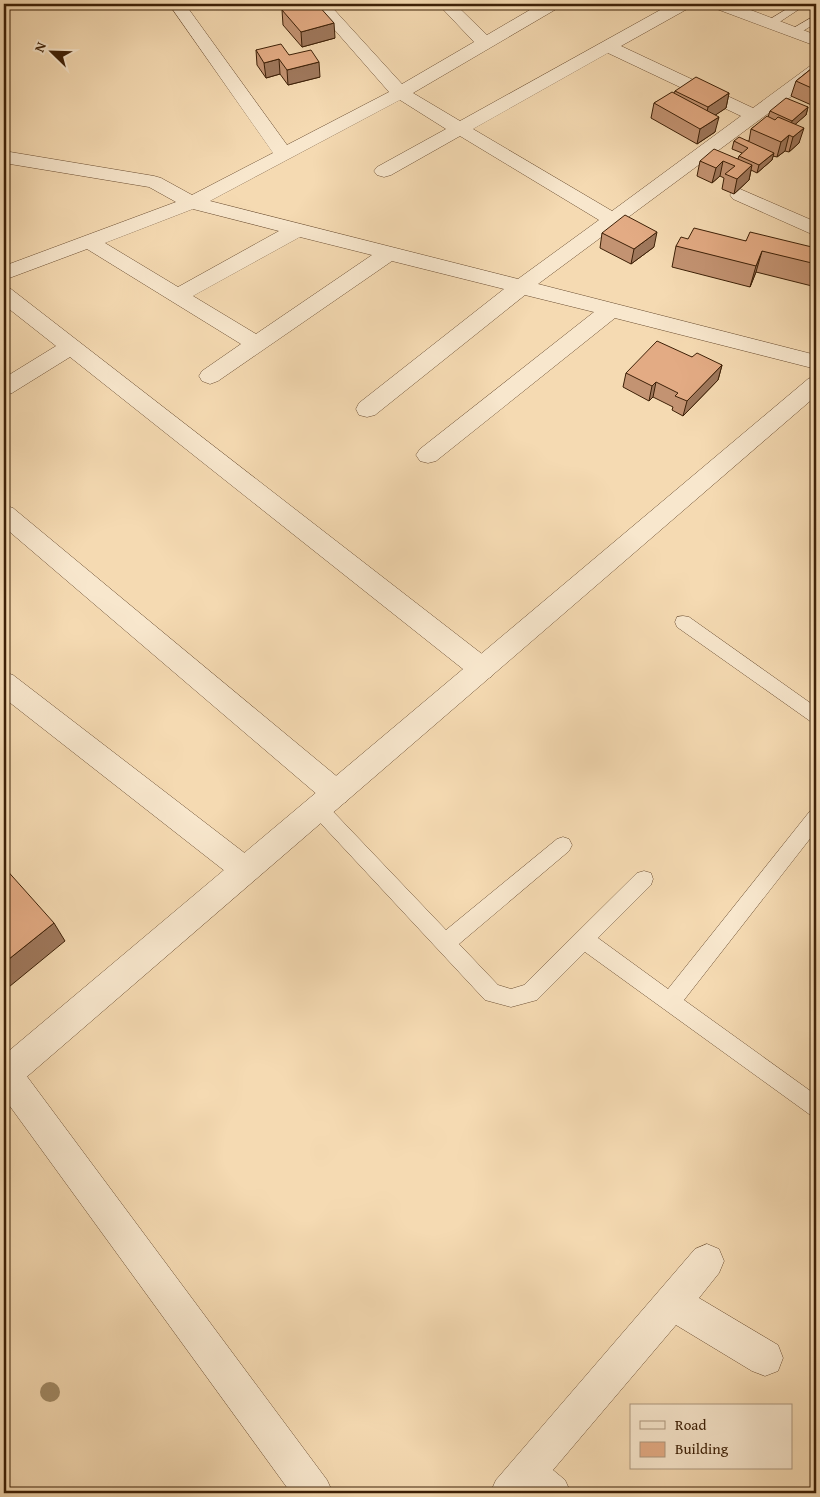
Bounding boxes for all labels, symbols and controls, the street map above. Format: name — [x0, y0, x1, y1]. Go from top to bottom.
north arrow — [28, 28, 78, 78]
text: N — [29, 38, 51, 55]
legend — [630, 1404, 792, 1470]
text: Road — [675, 1414, 706, 1435]
text: Building — [675, 1438, 729, 1459]

